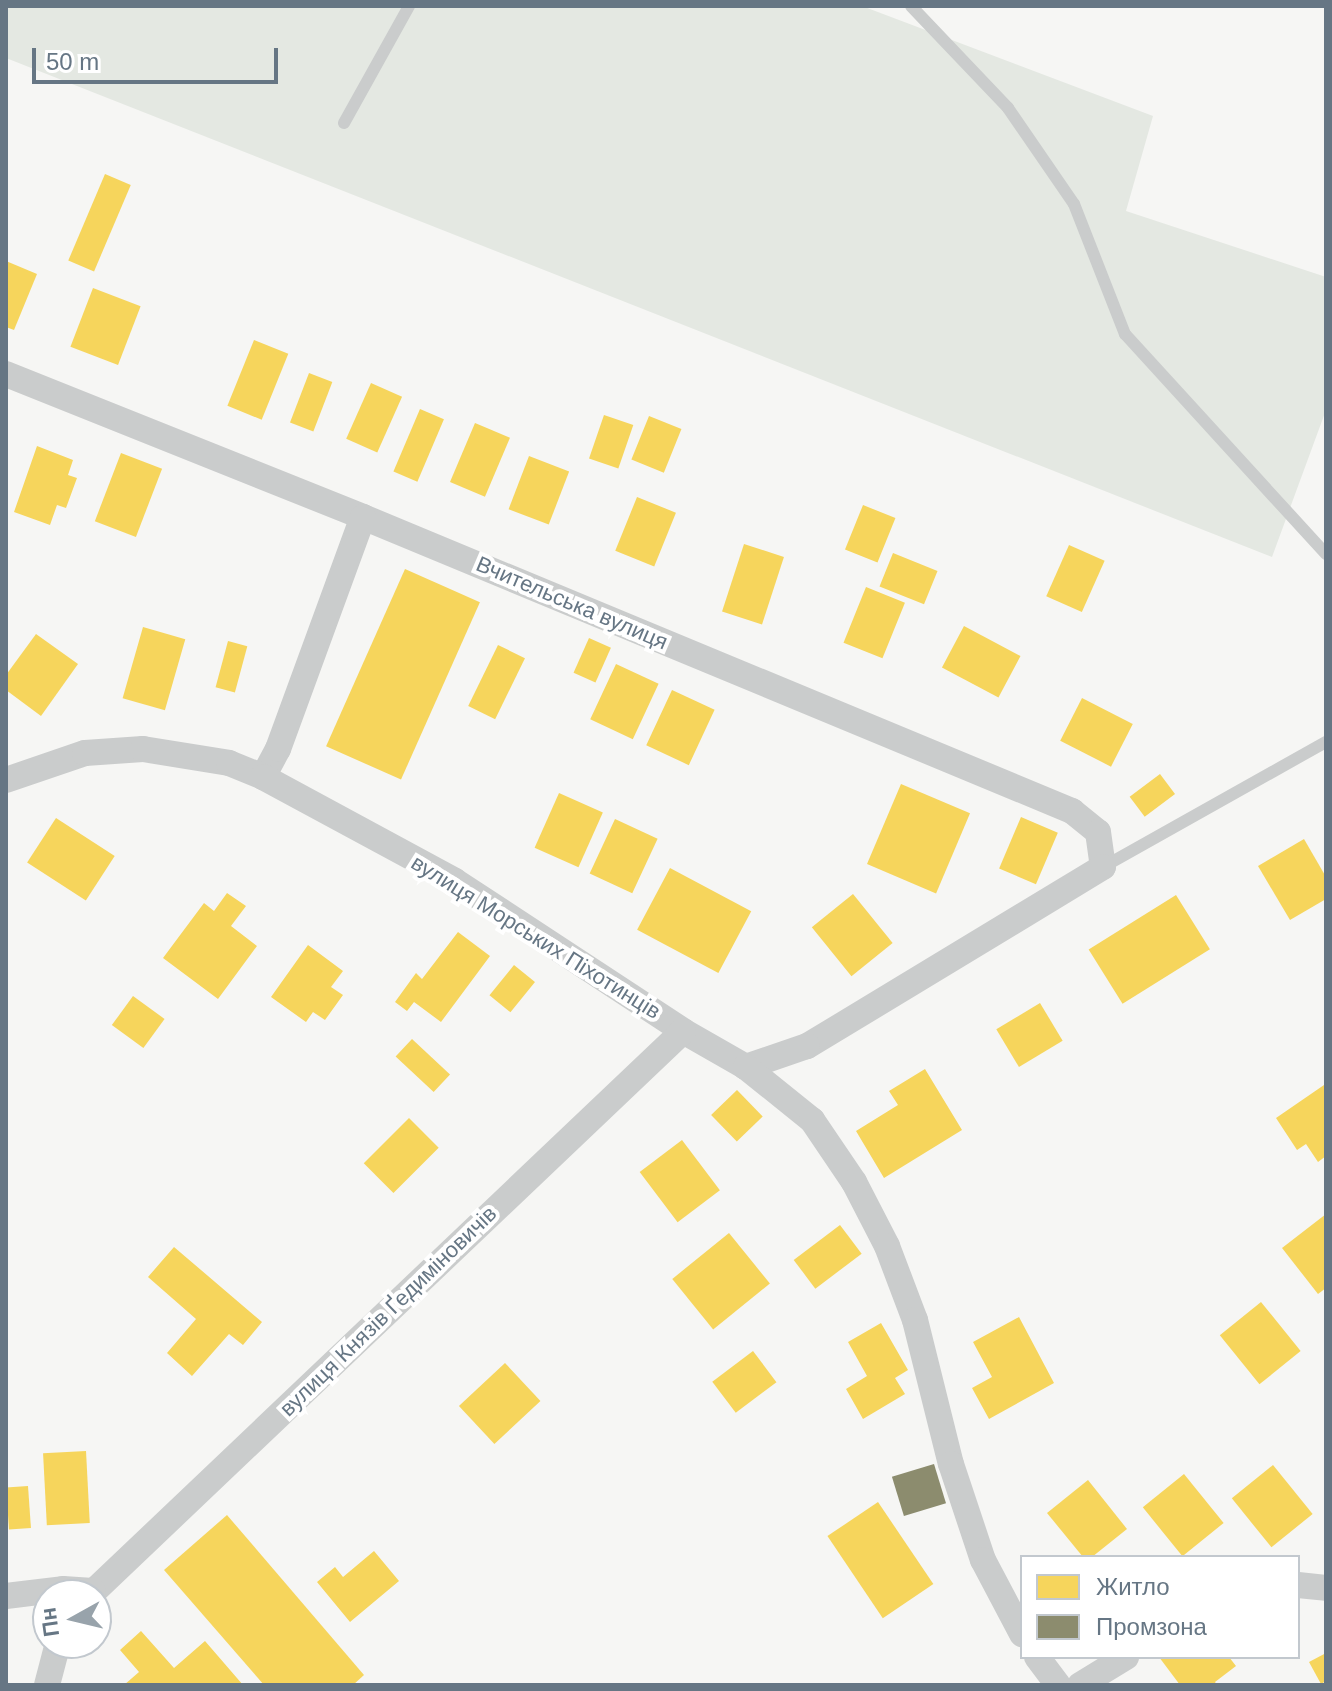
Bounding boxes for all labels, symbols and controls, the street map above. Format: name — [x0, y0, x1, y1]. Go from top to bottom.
scale bar — [36, 32, 282, 82]
text: 50 m — [46, 48, 99, 75]
street label: Вчительська вулиця — [472, 551, 672, 655]
street label: вулиця Морських Піхотинців — [407, 849, 665, 1025]
street label: вулиця Князів Ґедиміновичів — [274, 1200, 502, 1422]
legend — [1020, 1555, 1300, 1659]
text: Житло — [1096, 1573, 1170, 1600]
north arrow — [32, 1579, 112, 1659]
text: Пн — [35, 1606, 64, 1638]
text: Промзона — [1096, 1613, 1207, 1640]

